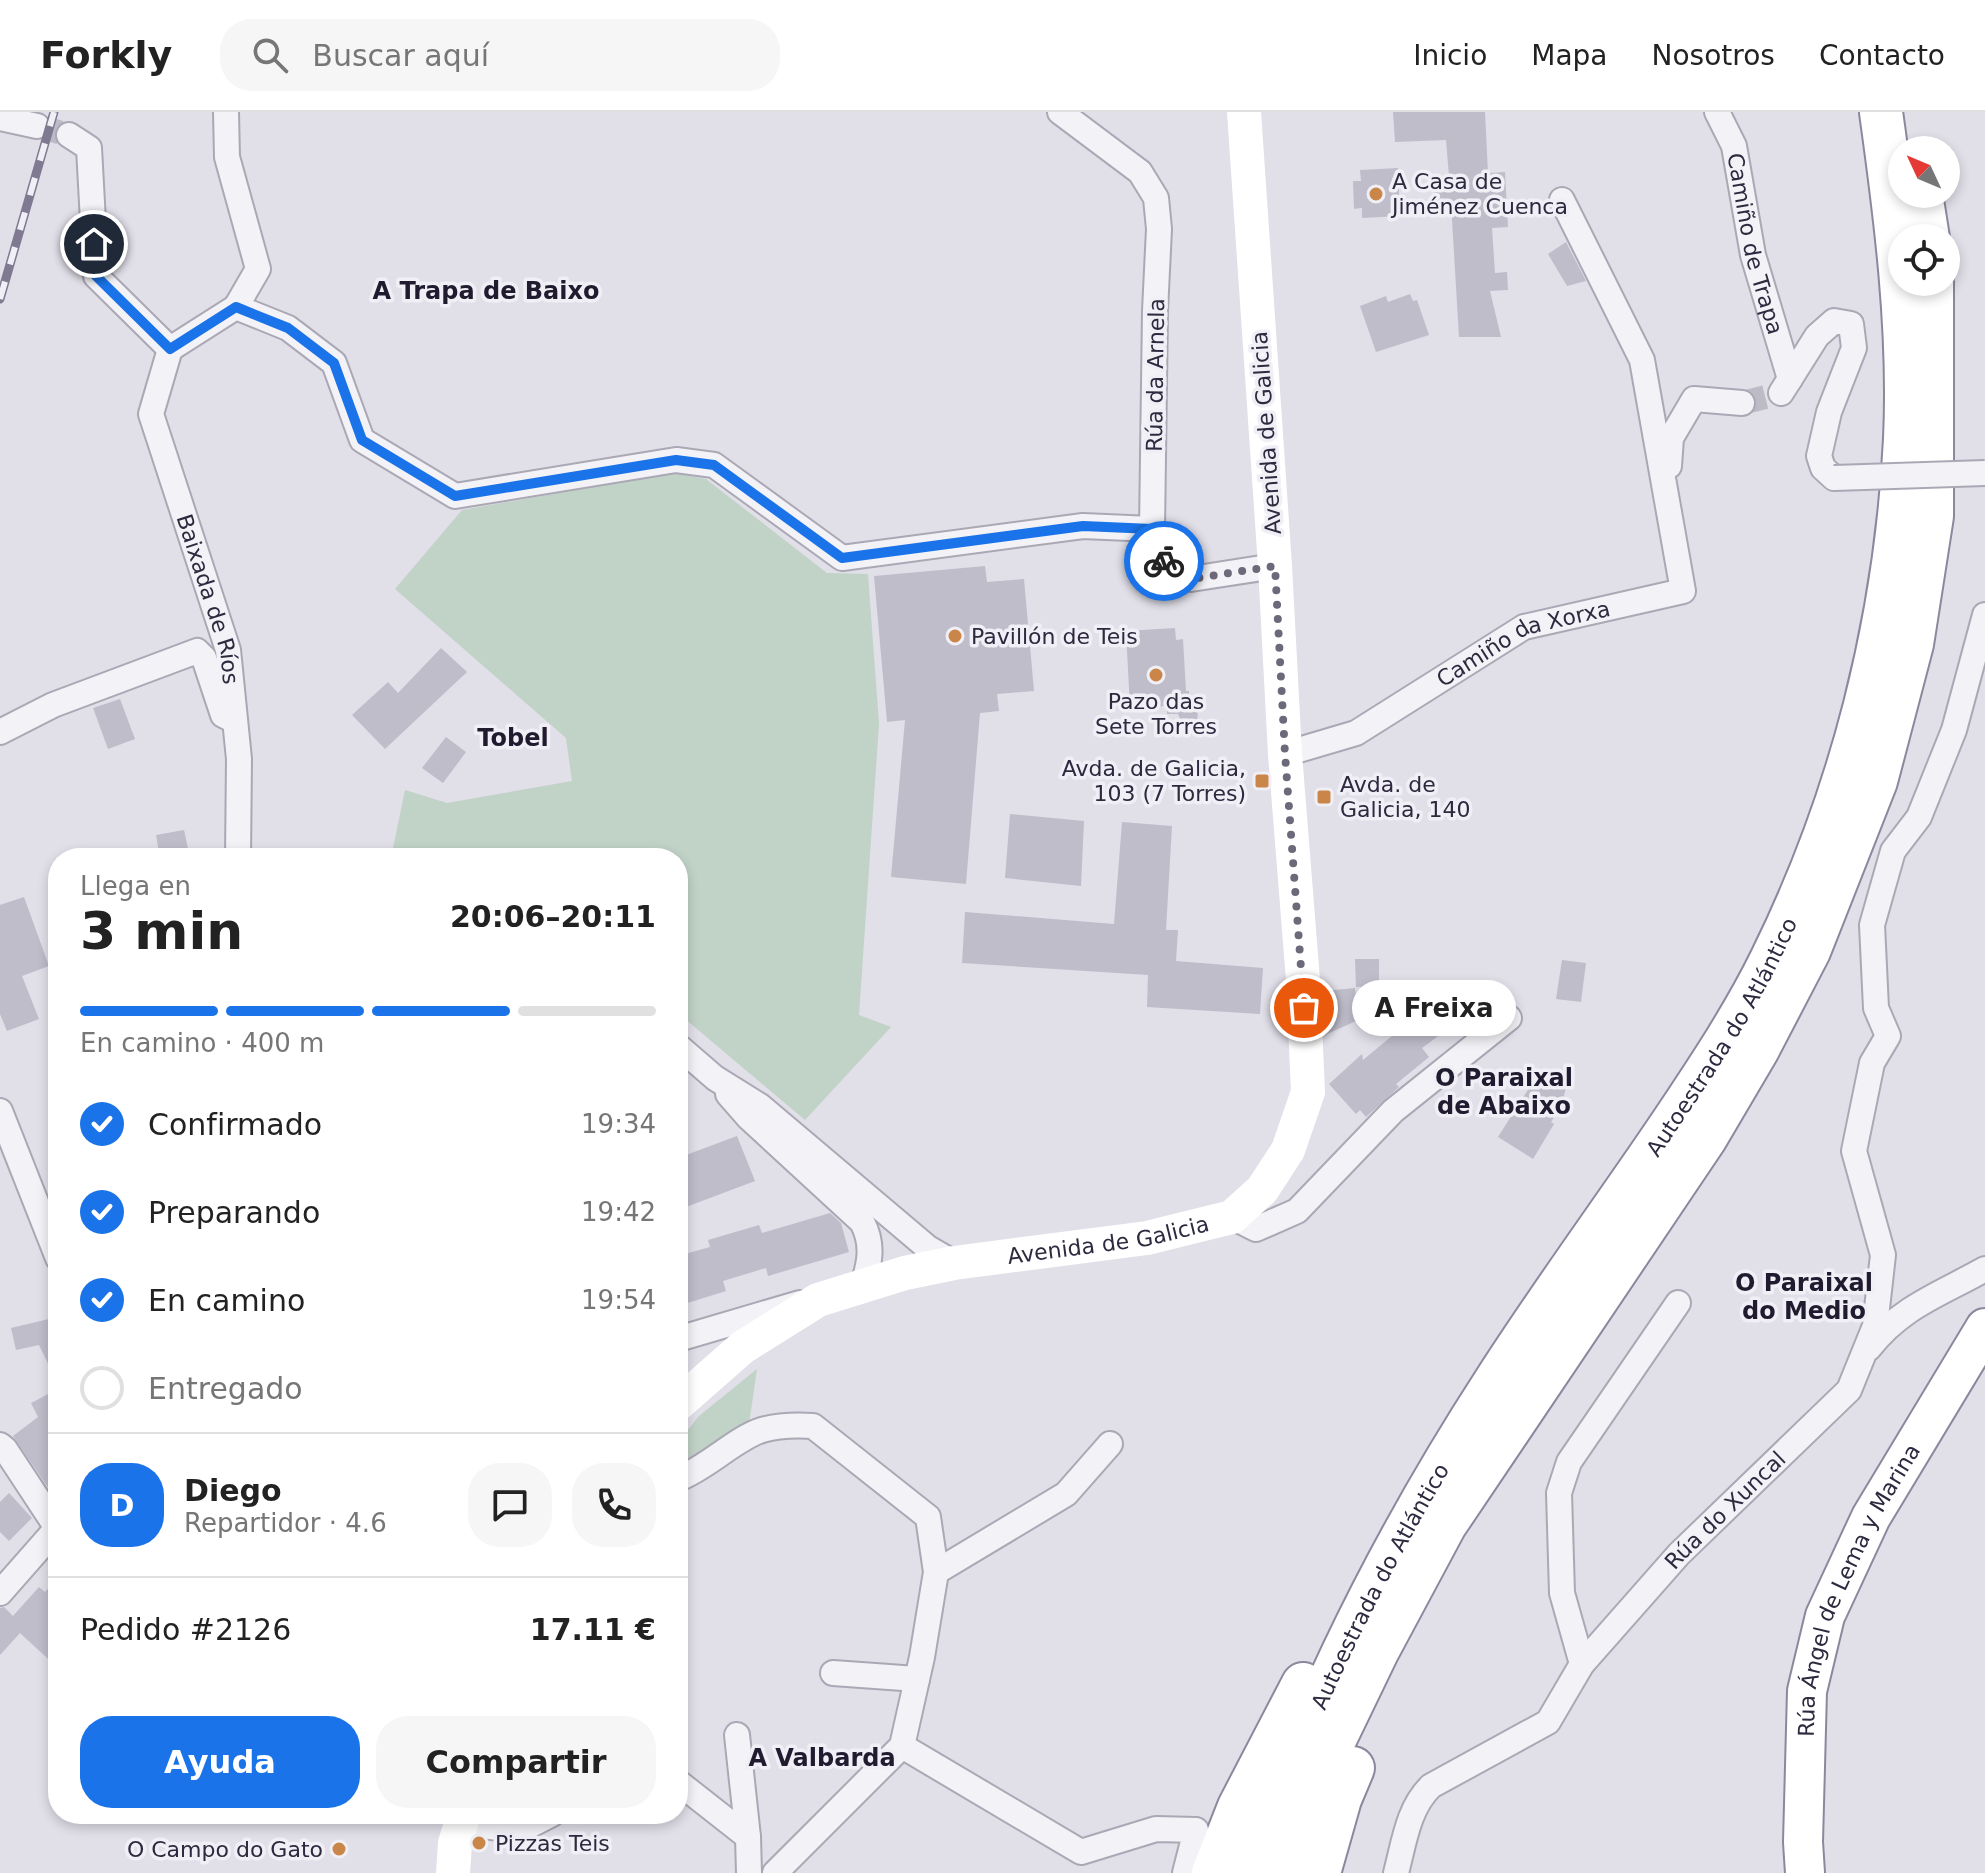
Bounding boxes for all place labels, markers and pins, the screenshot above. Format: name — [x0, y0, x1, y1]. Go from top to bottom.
place label: A Casa de Jiménez Cuenca — [1390, 169, 1568, 219]
marker: A Casa de Jiménez Cuenca — [1367, 185, 1385, 203]
pin — [60, 210, 128, 278]
place label: Pavillón de Teis — [971, 624, 1138, 649]
marker: Pavillón de Teis — [946, 627, 964, 645]
marker: Pazo das Sete Torres — [1147, 666, 1165, 684]
place label: Pazo das Sete Torres — [1095, 689, 1217, 739]
place label: Avda. de Galicia, 103 (7 Torres) — [1062, 756, 1246, 806]
marker: Avda. de Galicia, 103 (7 Torres) — [1253, 772, 1271, 790]
place label: Avda. de Galicia, 140 — [1340, 772, 1470, 822]
marker: Avda. de Galicia, 140 — [1315, 788, 1333, 806]
pin — [1270, 974, 1338, 1042]
callout: A Freixa — [1352, 980, 1516, 1036]
place label: Pizzas Teis — [495, 1831, 610, 1856]
marker: Pizzas Teis — [470, 1834, 488, 1852]
place label: O Campo do Gato — [127, 1837, 323, 1862]
marker: O Campo do Gato — [330, 1840, 348, 1858]

